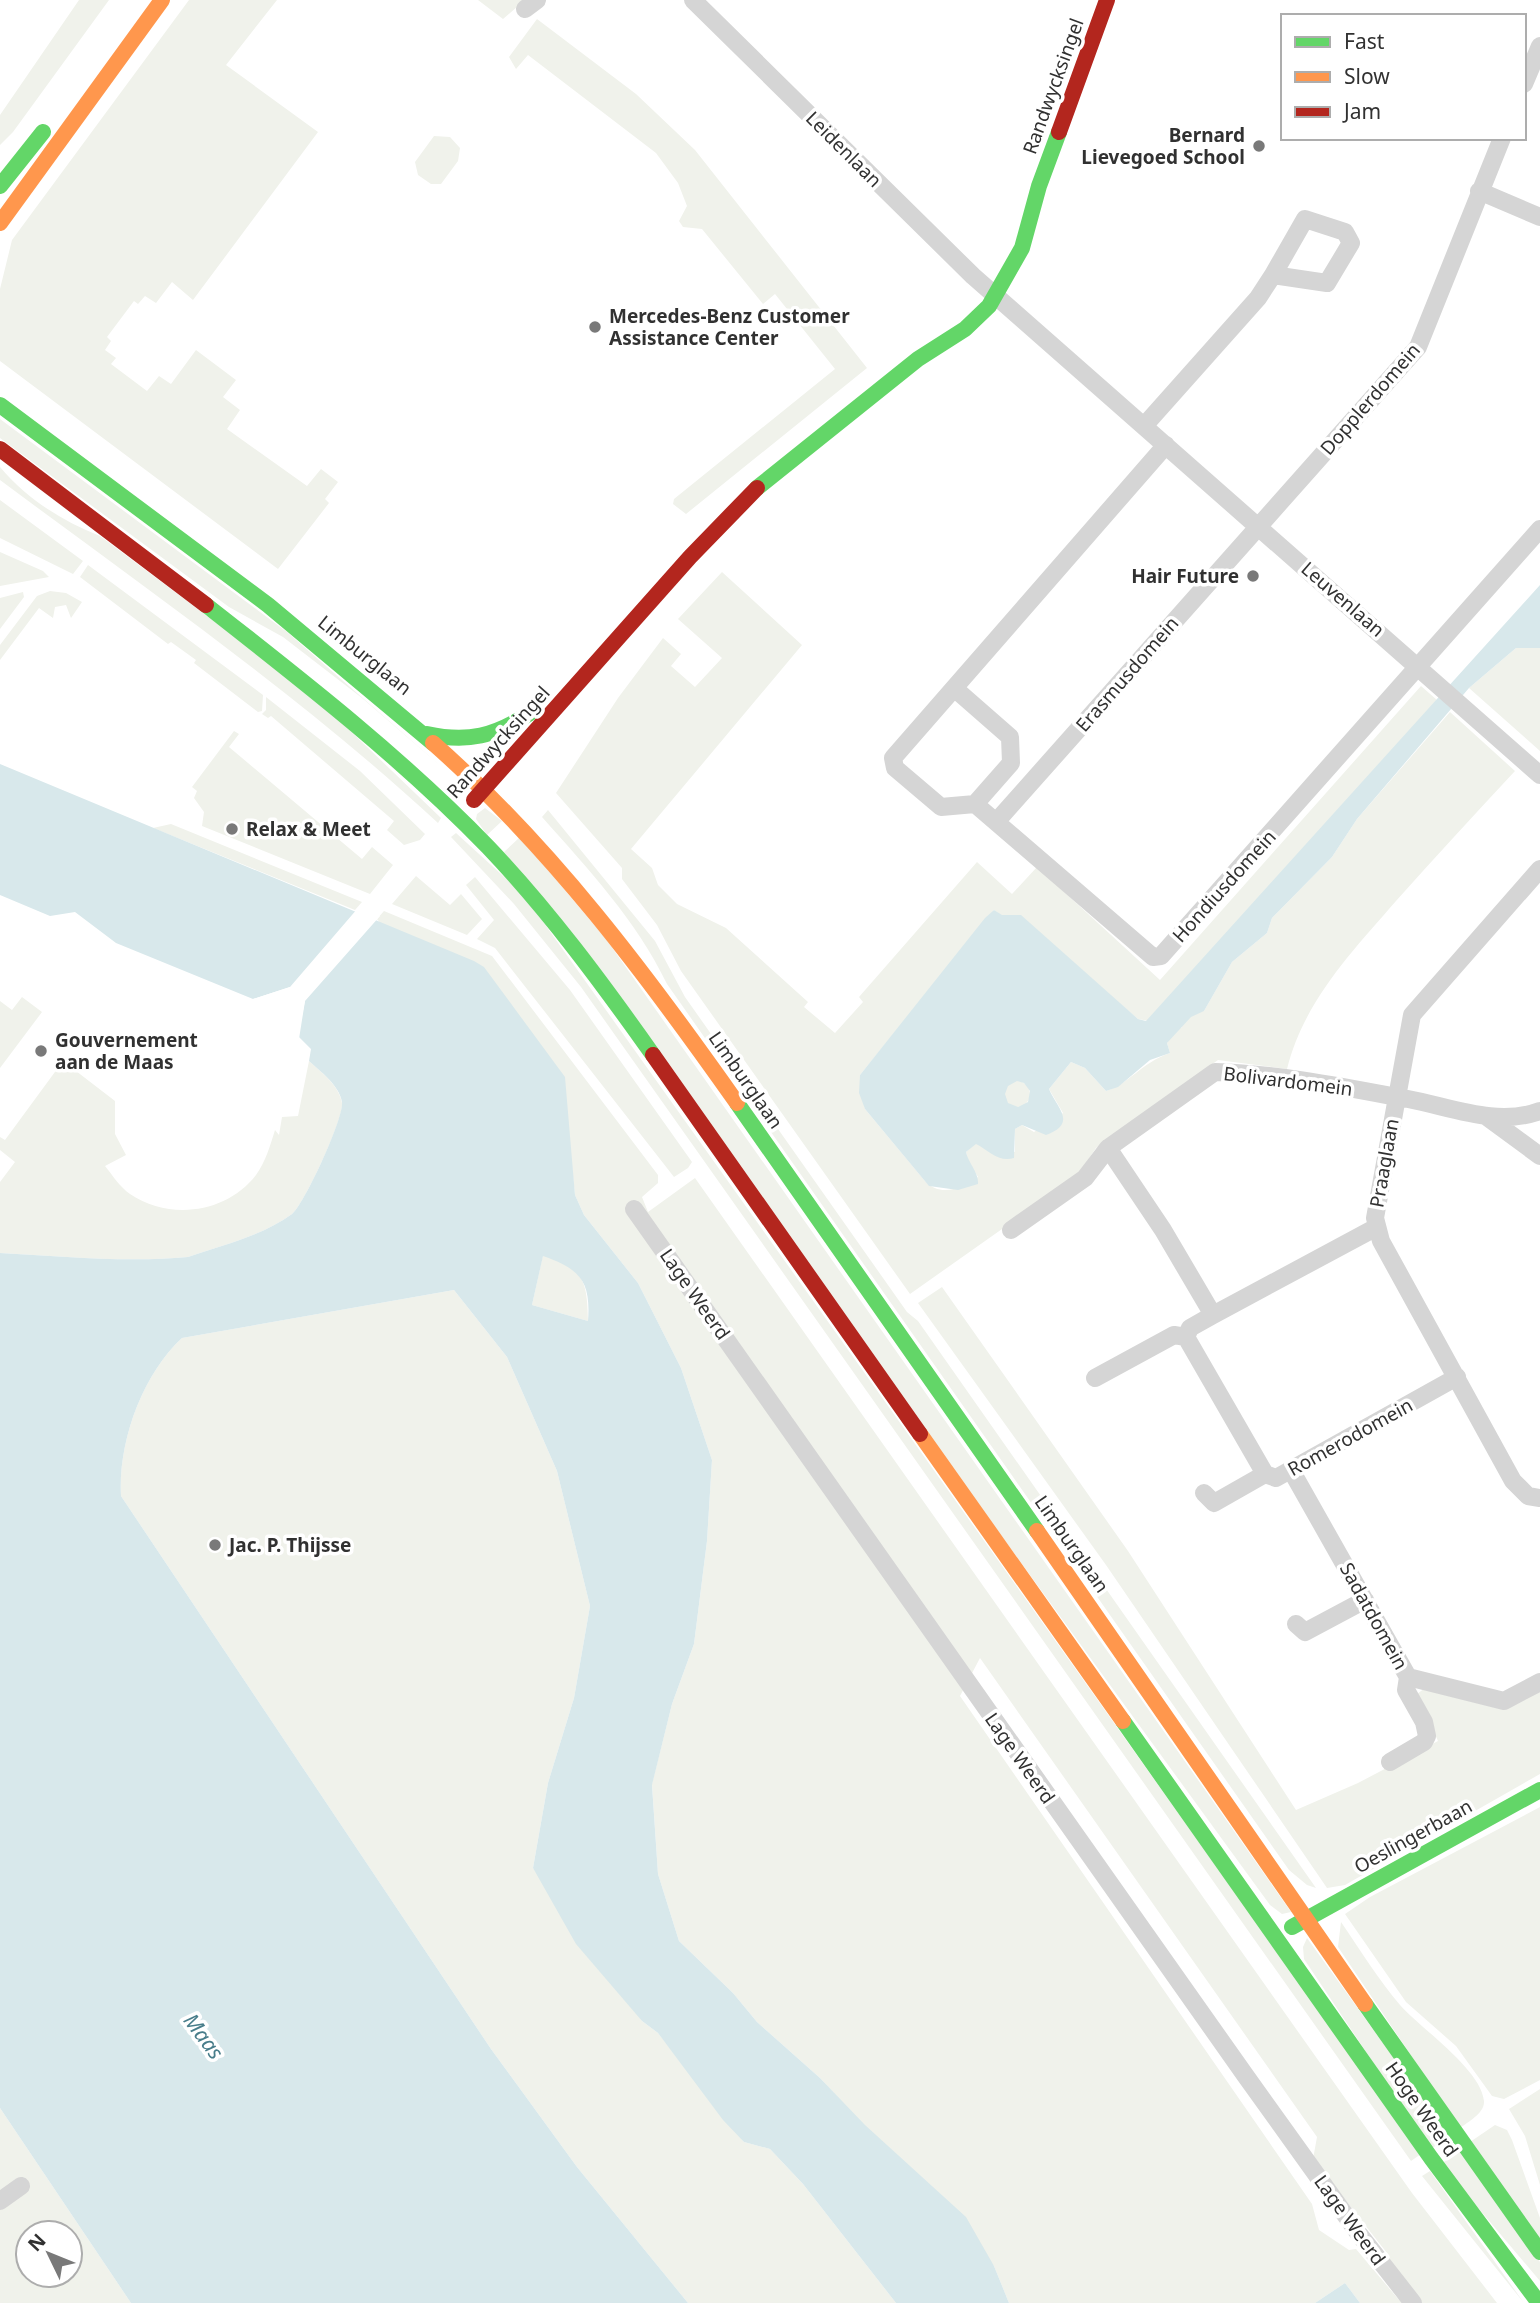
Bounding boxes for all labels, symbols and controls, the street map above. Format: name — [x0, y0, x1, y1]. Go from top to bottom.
street label: Randwycksingel — [1016, 14, 1090, 158]
legend — [1281, 14, 1526, 140]
text: Fast — [1344, 27, 1385, 55]
text: Slow — [1344, 62, 1390, 90]
text: Jam — [1342, 97, 1381, 125]
street label: Leidenlaan — [800, 105, 888, 193]
place label: Bernard Lievegoed School — [1081, 122, 1245, 170]
marker: Bernard Lievegoed School — [1251, 138, 1267, 154]
place label: Mercedes-Benz Customer Assistance Center — [609, 303, 850, 351]
marker: Mercedes-Benz Customer Assistance Center — [587, 319, 603, 335]
street label: Dopplerdomein — [1314, 338, 1426, 460]
street label: Leuvenlaan — [1296, 556, 1390, 642]
place label: Hair Future — [1131, 563, 1239, 589]
marker: Hair Future — [1245, 568, 1261, 584]
street label: Limburglaan — [313, 609, 417, 701]
street label: Erasmusdomein — [1070, 611, 1184, 737]
street label: Randwycksingel — [441, 680, 555, 804]
place label: Relax & Meet — [246, 816, 371, 842]
marker: Relax & Meet — [224, 821, 240, 837]
street label: Hondiusdomein — [1166, 824, 1282, 948]
street label: Limburglaan — [703, 1026, 789, 1134]
place label: Gouvernement aan de Maas — [55, 1027, 198, 1075]
marker: Gouvernement aan de Maas — [33, 1043, 49, 1059]
street label: Bolivardomein — [1222, 1060, 1354, 1102]
street label: Praaglaan — [1363, 1116, 1405, 1210]
street label: Lage Weerd — [654, 1243, 736, 1345]
street label: Romerodomein — [1283, 1392, 1417, 1482]
street label: Limburglaan — [1029, 1490, 1115, 1598]
place label: Jac. P. Thijsse — [227, 1532, 351, 1558]
marker: Jac. P. Thijsse — [207, 1537, 223, 1553]
street label: Sadatdomein — [1334, 1558, 1414, 1674]
street label: Lage Weerd — [979, 1707, 1061, 1809]
street label: Oeslingerbaan — [1349, 1793, 1477, 1879]
water label: Maas — [178, 2007, 230, 2065]
street label: Hoge Weerd — [1380, 2056, 1464, 2162]
street label: Lage Weerd — [1308, 2170, 1392, 2270]
north arrow — [14, 2219, 84, 2289]
text: N — [22, 2228, 51, 2257]

